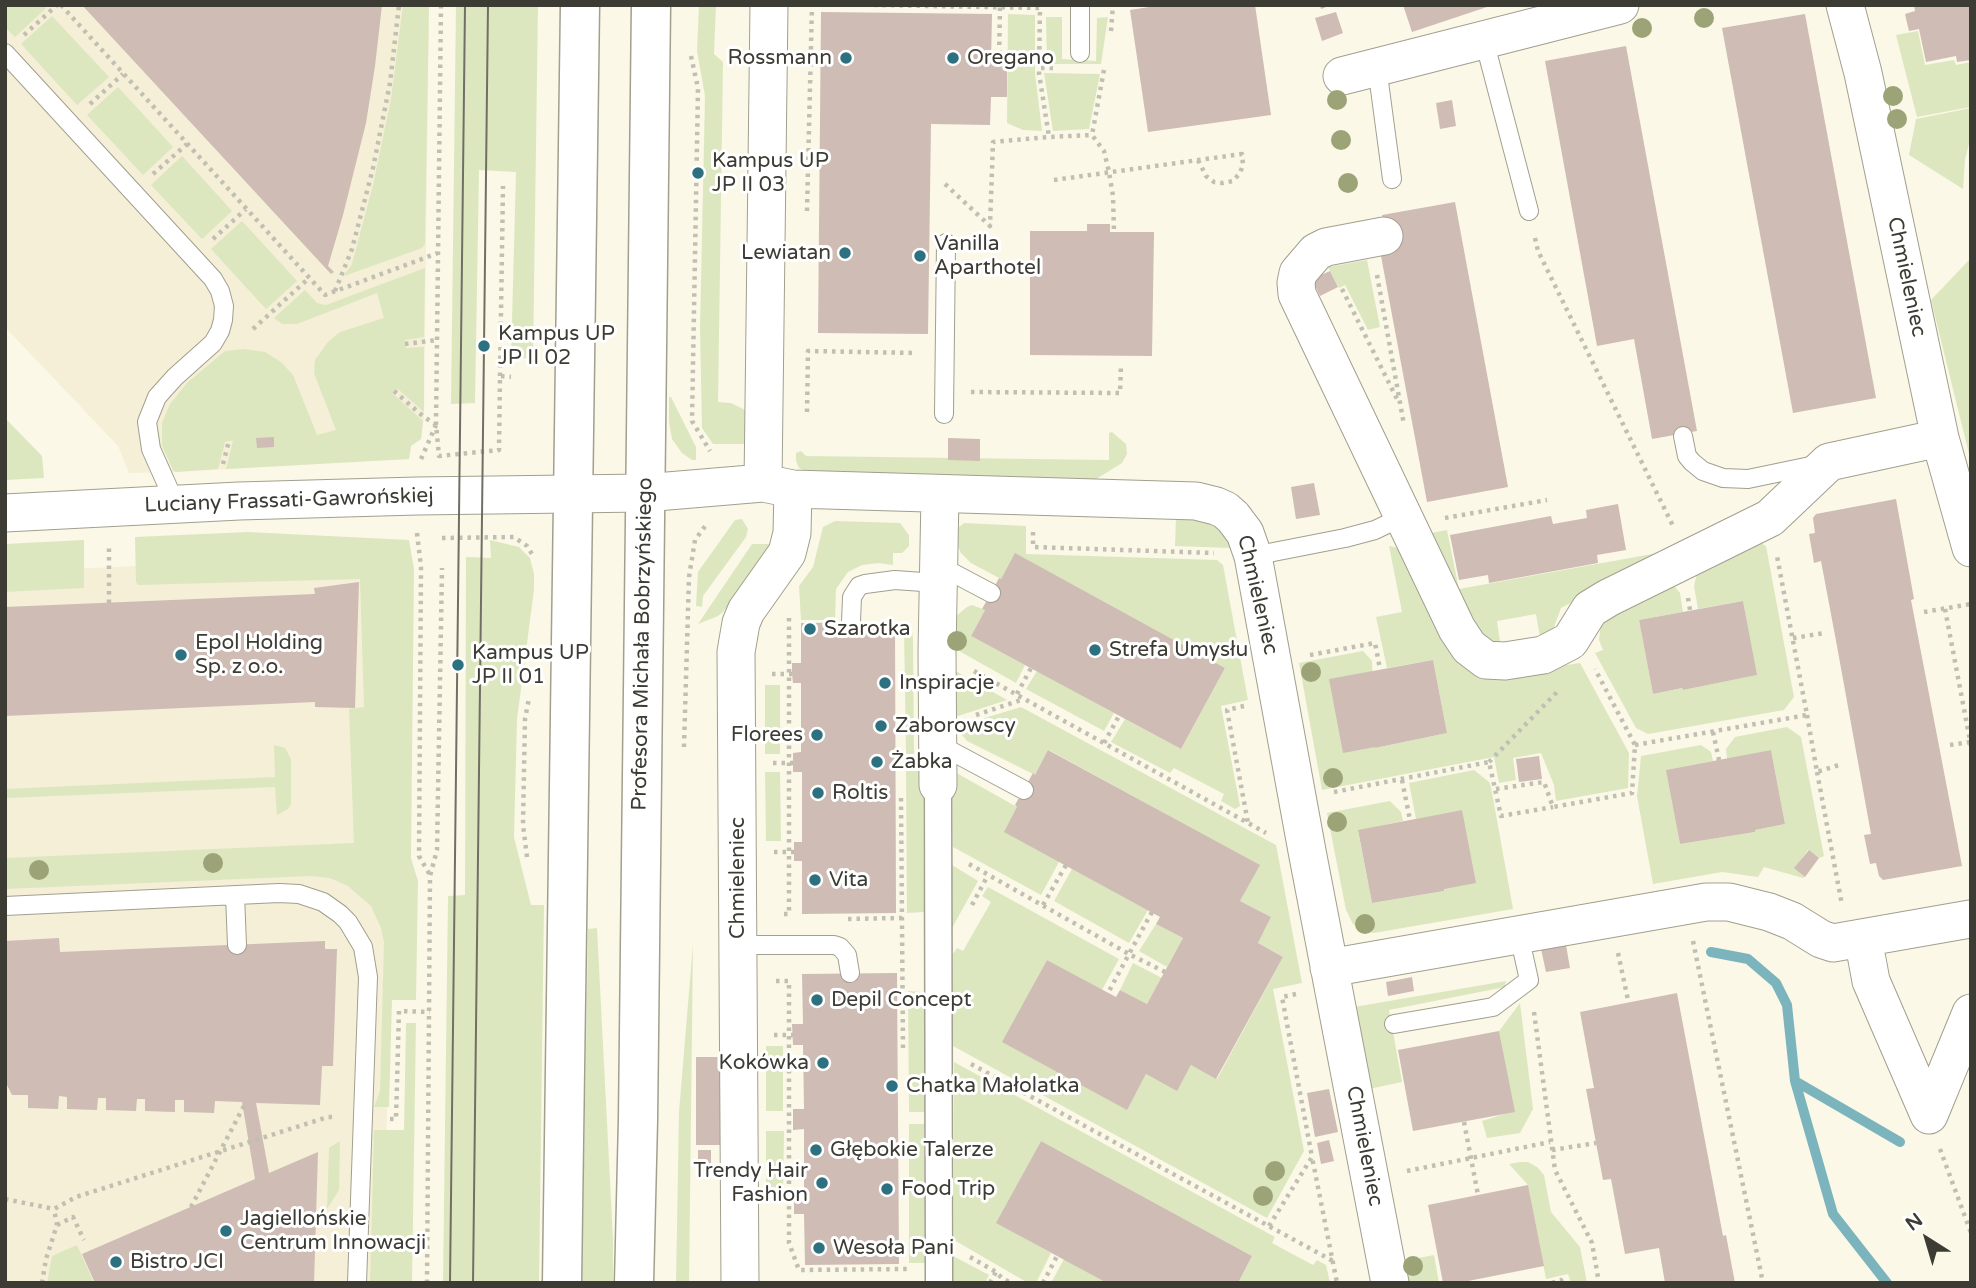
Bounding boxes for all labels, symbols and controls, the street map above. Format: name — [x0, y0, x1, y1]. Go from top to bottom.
place label: Rossmann — [727, 45, 832, 71]
place label: Oregano — [967, 45, 1054, 71]
marker: Rossmann — [838, 50, 854, 66]
marker: Oregano — [945, 50, 961, 66]
place label: Kampus UP JP II 03 — [712, 148, 829, 198]
marker: Kampus UP JP II 03 — [690, 165, 706, 181]
street label: Chmieleniec — [1881, 215, 1931, 339]
place label: Vanilla Aparthotel — [934, 231, 1041, 281]
place label: Lewiatan — [741, 240, 831, 266]
marker: Lewiatan — [837, 245, 853, 261]
marker: Vanilla Aparthotel — [912, 248, 928, 264]
place label: Kampus UP JP II 02 — [498, 321, 615, 371]
marker: Kampus UP JP II 02 — [476, 338, 492, 354]
street label: Profesora Michała Bobrzyńskiego — [627, 477, 659, 811]
street label: Luciany Frassati-Gawrońskiej — [144, 483, 434, 519]
street label: Chmieleniec — [1231, 533, 1283, 657]
place label: Szarotka — [824, 616, 911, 642]
marker: Szarotka — [802, 621, 818, 637]
place label: Epol Holding Sp. z o.o. — [195, 630, 323, 680]
place label: Strefa Umysłu — [1109, 637, 1248, 663]
place label: Kampus UP JP II 01 — [472, 640, 589, 690]
marker: Strefa Umysłu — [1087, 642, 1103, 658]
marker: Epol Holding Sp. z o.o. — [173, 647, 189, 663]
marker: Kampus UP JP II 01 — [450, 657, 466, 673]
place label: Inspiracje — [899, 670, 994, 696]
marker: Inspiracje — [877, 675, 893, 691]
place label: Zaborowscy — [895, 713, 1016, 739]
marker: Zaborowscy — [873, 718, 889, 734]
place label: Florees — [731, 722, 803, 748]
marker: Florees — [809, 727, 825, 743]
place label: Żabka — [891, 749, 952, 775]
marker: Żabka — [869, 754, 885, 770]
place label: Roltis — [832, 780, 888, 806]
marker: Roltis — [810, 785, 826, 801]
street label: Chmieleniec — [725, 817, 751, 939]
place label: Vita — [829, 867, 868, 893]
marker: Vita — [807, 872, 823, 888]
place label: Depil Concept — [831, 987, 971, 1013]
marker: Depil Concept — [809, 992, 825, 1008]
place label: Kokówka — [719, 1050, 809, 1076]
marker: Kokówka — [815, 1055, 831, 1071]
place label: Chatka Małolatka — [906, 1073, 1080, 1099]
marker: Chatka Małolatka — [884, 1078, 900, 1094]
street label: Chmieleniec — [1340, 1084, 1388, 1208]
place label: Głębokie Talerze — [830, 1137, 994, 1163]
marker: Głębokie Talerze — [808, 1142, 824, 1158]
place label: Trendy Hair Fashion — [693, 1158, 808, 1208]
marker: Trendy Hair Fashion — [814, 1175, 830, 1191]
place label: Food Trip — [901, 1176, 995, 1202]
marker: Food Trip — [879, 1181, 895, 1197]
north arrow — [1892, 1204, 1962, 1274]
place label: Jagiellońskie Centrum Innowacji — [240, 1206, 426, 1256]
text: N — [1902, 1209, 1927, 1236]
marker: Jagiellońskie Centrum Innowacji — [218, 1223, 234, 1239]
place label: Wesoła Pani — [833, 1235, 954, 1261]
marker: Wesoła Pani — [811, 1240, 827, 1256]
place label: Bistro JCI — [130, 1249, 224, 1275]
marker: Bistro JCI — [108, 1254, 124, 1270]

